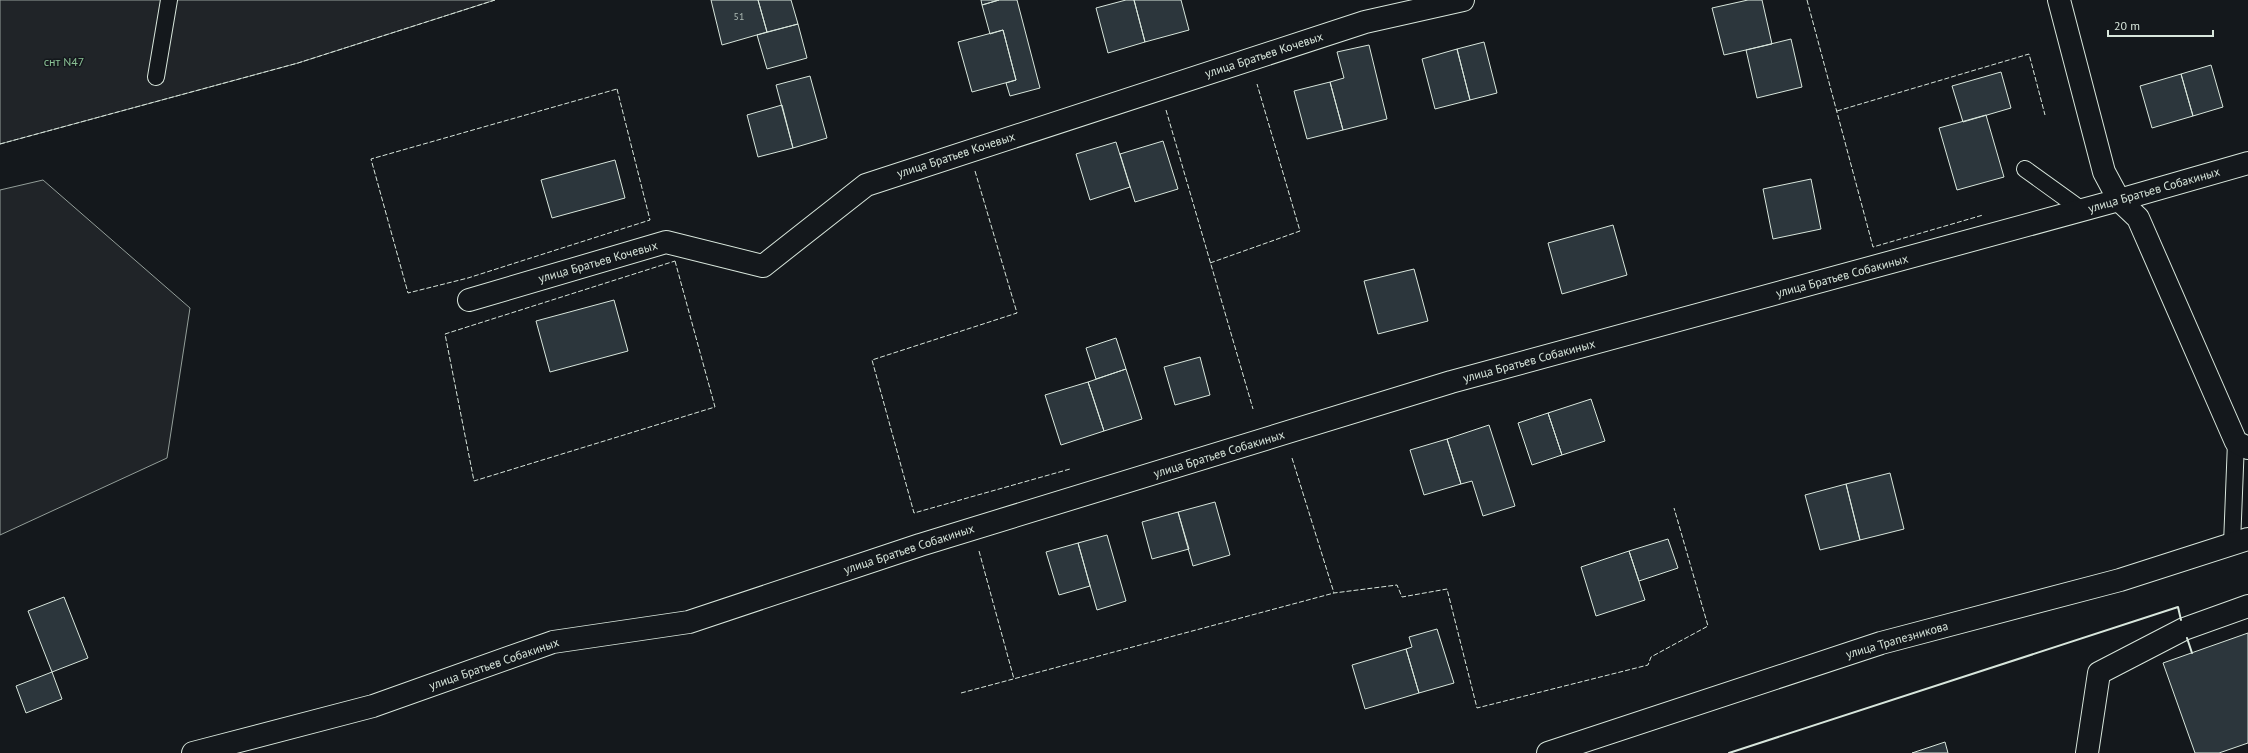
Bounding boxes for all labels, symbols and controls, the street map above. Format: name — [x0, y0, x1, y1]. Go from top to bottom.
house number: 51 — [734, 10, 744, 23]
scale bar — [2108, 12, 2213, 38]
text: 20 m — [2114, 18, 2140, 33]
street label: улица Братьев Кочевых — [1203, 28, 1325, 81]
park label: снт N47 — [44, 54, 84, 69]
street label: улица Братьев Кочевых — [895, 128, 1017, 181]
street label: улица Братьев Собакиных — [2086, 164, 2221, 216]
street label: улица Братьев Кочевых — [537, 237, 659, 286]
street label: улица Братьев Собакиных — [1774, 251, 1910, 300]
street label: улица Братьев Собакиных — [1461, 336, 1597, 385]
street label: улица Братьев Собакиных — [1151, 426, 1286, 481]
street label: улица Братьев Собакиных — [842, 520, 976, 577]
street label: улица Трапезникова — [1844, 618, 1950, 661]
street label: улица Братьев Собакиных — [427, 634, 561, 693]

